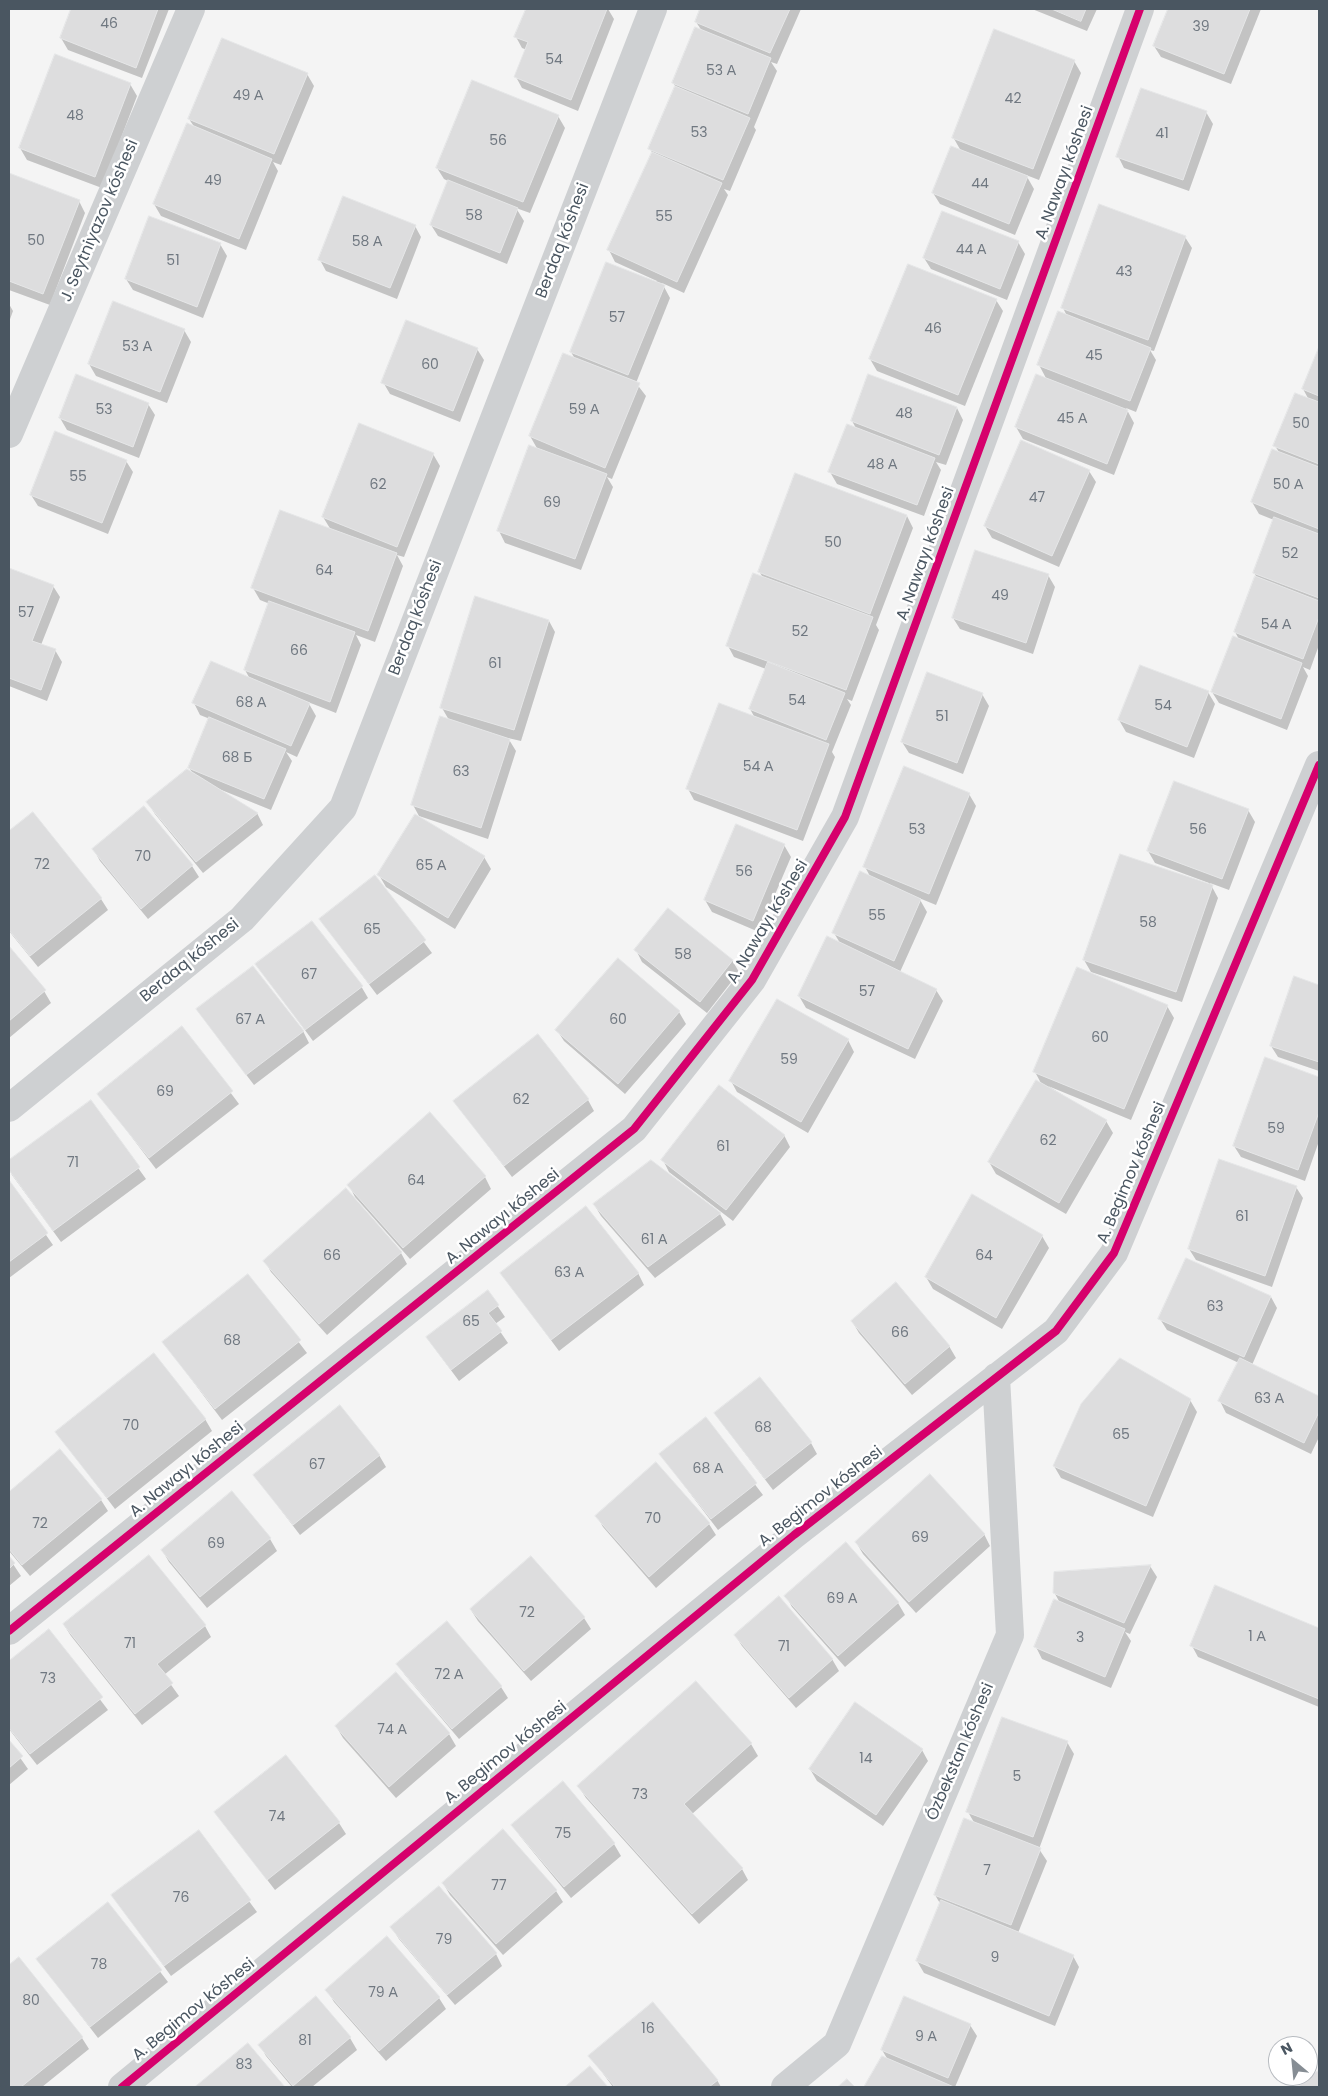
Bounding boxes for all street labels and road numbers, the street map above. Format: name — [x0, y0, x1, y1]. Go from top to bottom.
street label: A. Nawayı kóshesi — [1032, 104, 1098, 242]
street label: J. Seytniyazov kóshesi — [57, 137, 143, 305]
street label: Berdaq kóshesi — [532, 181, 594, 301]
street label: A. Nawayı kóshesi — [893, 485, 959, 623]
street label: Berdaq kóshesi — [385, 558, 447, 678]
street label: A. Nawayı kóshesi — [723, 857, 813, 987]
street label: Berdaq kóshesi — [137, 915, 243, 1007]
street label: A. Begimov kóshesi — [1093, 1099, 1171, 1247]
street label: A. Nawayı kóshesi — [442, 1165, 564, 1269]
street label: A. Nawayı kóshesi — [126, 1418, 248, 1522]
street label: A. Begimov kóshesi — [755, 1443, 887, 1551]
street label: Ózbekstan kóshesi — [923, 1680, 999, 1824]
street label: A. Begimov kóshesi — [441, 1698, 571, 1808]
street label: A. Begimov kóshesi — [129, 1955, 259, 2065]

